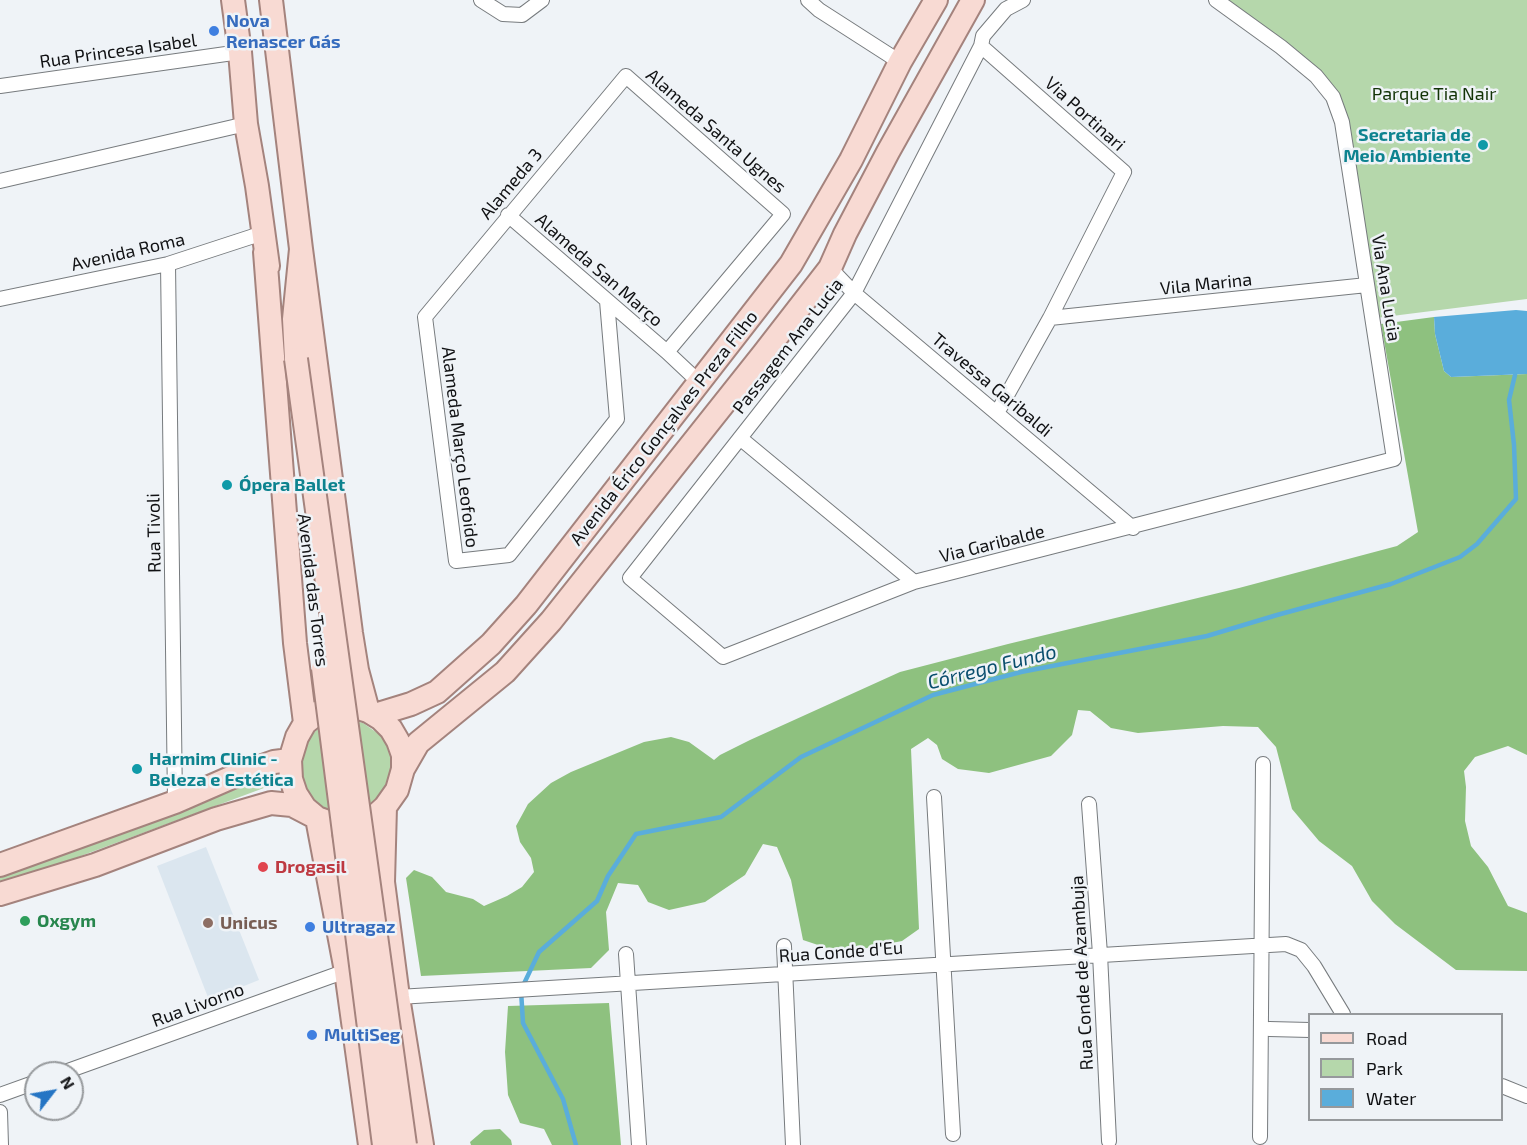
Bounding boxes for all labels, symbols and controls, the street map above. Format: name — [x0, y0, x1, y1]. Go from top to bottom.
place label: Nova Renascer Gás — [226, 10, 341, 52]
marker: Nova Renascer Gás — [207, 24, 221, 38]
street label: Rua Princesa Isabel — [38, 29, 198, 73]
street label: Alameda Santa Ugnes — [642, 64, 790, 198]
street label: Via Portinari — [1040, 72, 1130, 156]
park label: Parque Tia Nair — [1372, 83, 1496, 105]
place label: Secretaria de Meio Ambiente — [1343, 124, 1471, 166]
marker: Secretaria de Meio Ambiente — [1476, 138, 1490, 152]
street label: Alameda 3 — [475, 144, 547, 224]
street label: Alameda San Março — [531, 209, 667, 331]
street label: Avenida Roma — [69, 228, 187, 276]
street label: Via Ana Lucia — [1367, 233, 1405, 343]
street label: Vila Marina — [1159, 268, 1253, 300]
street label: Passagem Ana Lucia — [728, 274, 848, 418]
street label: Avenida Érico Gonçalves Preza Filho — [566, 306, 762, 550]
street label: Travessa Garibaldi — [927, 328, 1057, 442]
street label: Alameda Março Leofoido — [437, 345, 483, 549]
place label: Ópera Ballet — [239, 474, 345, 496]
marker: Ópera Ballet — [220, 478, 234, 492]
street label: Rua Tivoli — [143, 493, 165, 573]
street label: Avenida das Torres — [293, 512, 333, 668]
street label: Via Garibalde — [937, 520, 1047, 568]
water label: Córrego Fundo — [925, 639, 1059, 695]
place label: Harmim Clinic - Beleza e Estética — [149, 748, 294, 790]
marker: Harmim Clinic - Beleza e Estética — [130, 762, 144, 776]
place label: Drogasil — [275, 856, 347, 878]
marker: Drogasil — [256, 860, 270, 874]
street label: Rua Conde de Azambuja — [1066, 875, 1098, 1071]
place label: Oxgym — [37, 910, 96, 932]
place label: Unicus — [220, 912, 278, 934]
marker: Oxgym — [18, 914, 32, 928]
marker: Unicus — [201, 916, 215, 930]
place label: Ultragaz — [322, 916, 395, 938]
marker: Ultragaz — [303, 920, 317, 934]
street label: Rua Conde d'Eu — [778, 937, 904, 967]
street label: Rua Livorno — [149, 978, 247, 1032]
legend — [1308, 1013, 1503, 1121]
place label: MultiSeg — [324, 1024, 400, 1046]
text: Road — [1366, 1027, 1407, 1049]
marker: MultiSeg — [305, 1028, 319, 1042]
text: Park — [1366, 1057, 1403, 1079]
north arrow — [24, 1061, 84, 1121]
text: N — [57, 1073, 79, 1092]
text: Water — [1366, 1087, 1416, 1109]

